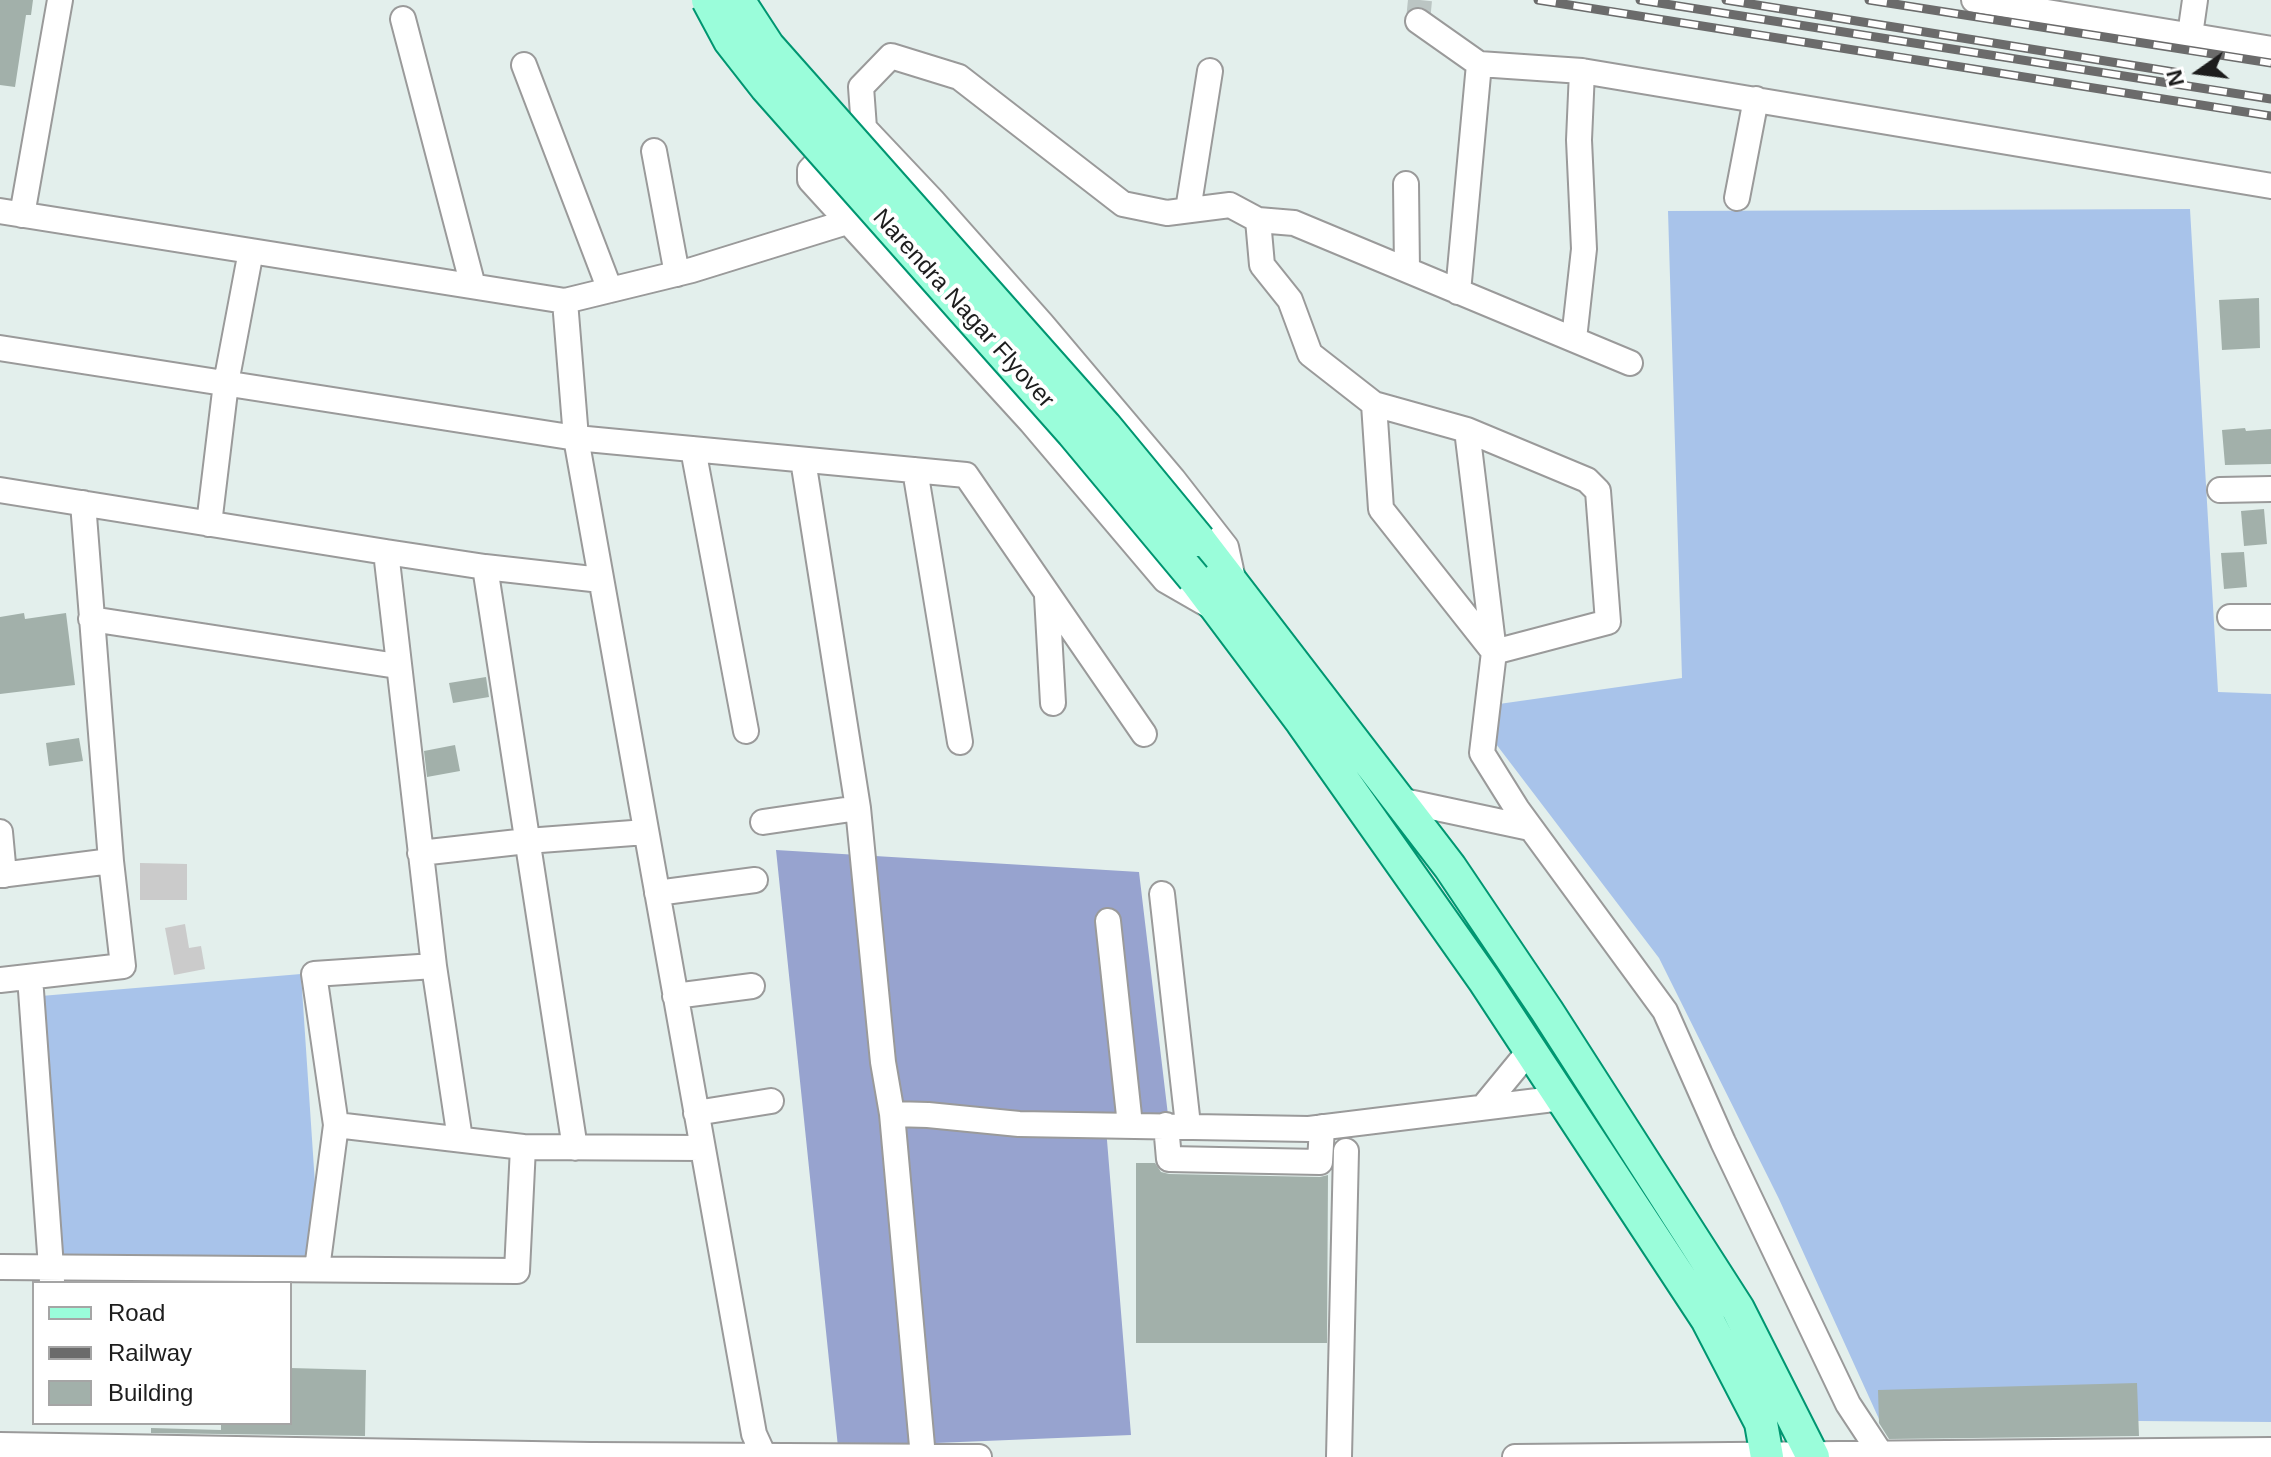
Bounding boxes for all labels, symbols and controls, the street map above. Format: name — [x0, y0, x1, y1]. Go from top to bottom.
north arrow — [2159, 32, 2239, 112]
text: N — [2161, 67, 2189, 89]
street label: Narendra Nagar Flyover — [866, 204, 1060, 414]
legend — [32, 1281, 292, 1425]
text: Road — [108, 1299, 165, 1326]
text: Railway — [108, 1339, 192, 1366]
text: Building — [108, 1379, 193, 1406]

